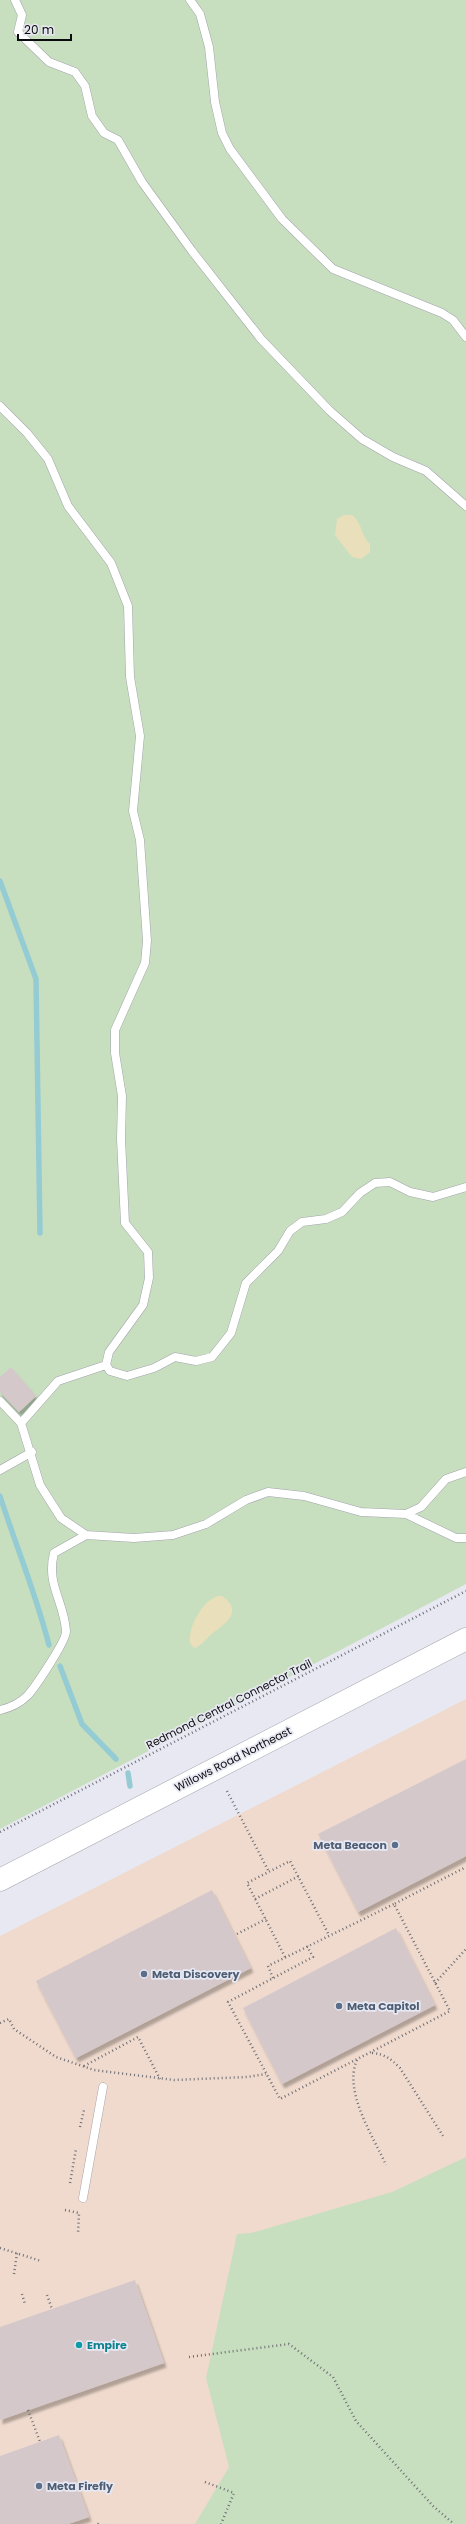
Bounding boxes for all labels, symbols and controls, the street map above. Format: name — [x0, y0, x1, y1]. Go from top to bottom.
scale bar — [18, 16, 71, 42]
text: 20 m — [24, 21, 54, 38]
street label: Redmond Central Connector Trail — [143, 1655, 315, 1753]
street label: Willows Road Northeast — [172, 1723, 294, 1795]
place label: Meta Beacon — [313, 1837, 387, 1853]
marker: Meta Beacon — [390, 1840, 400, 1850]
place label: Meta Discovery — [152, 1966, 240, 1982]
marker: Meta Discovery — [139, 1969, 149, 1979]
place label: Meta Capitol — [347, 1998, 419, 2014]
marker: Meta Capitol — [334, 2001, 344, 2011]
place label: Empire — [87, 2337, 127, 2353]
marker: Empire — [74, 2340, 84, 2350]
place label: Meta Firefly — [47, 2478, 113, 2494]
marker: Meta Firefly — [34, 2481, 44, 2491]

